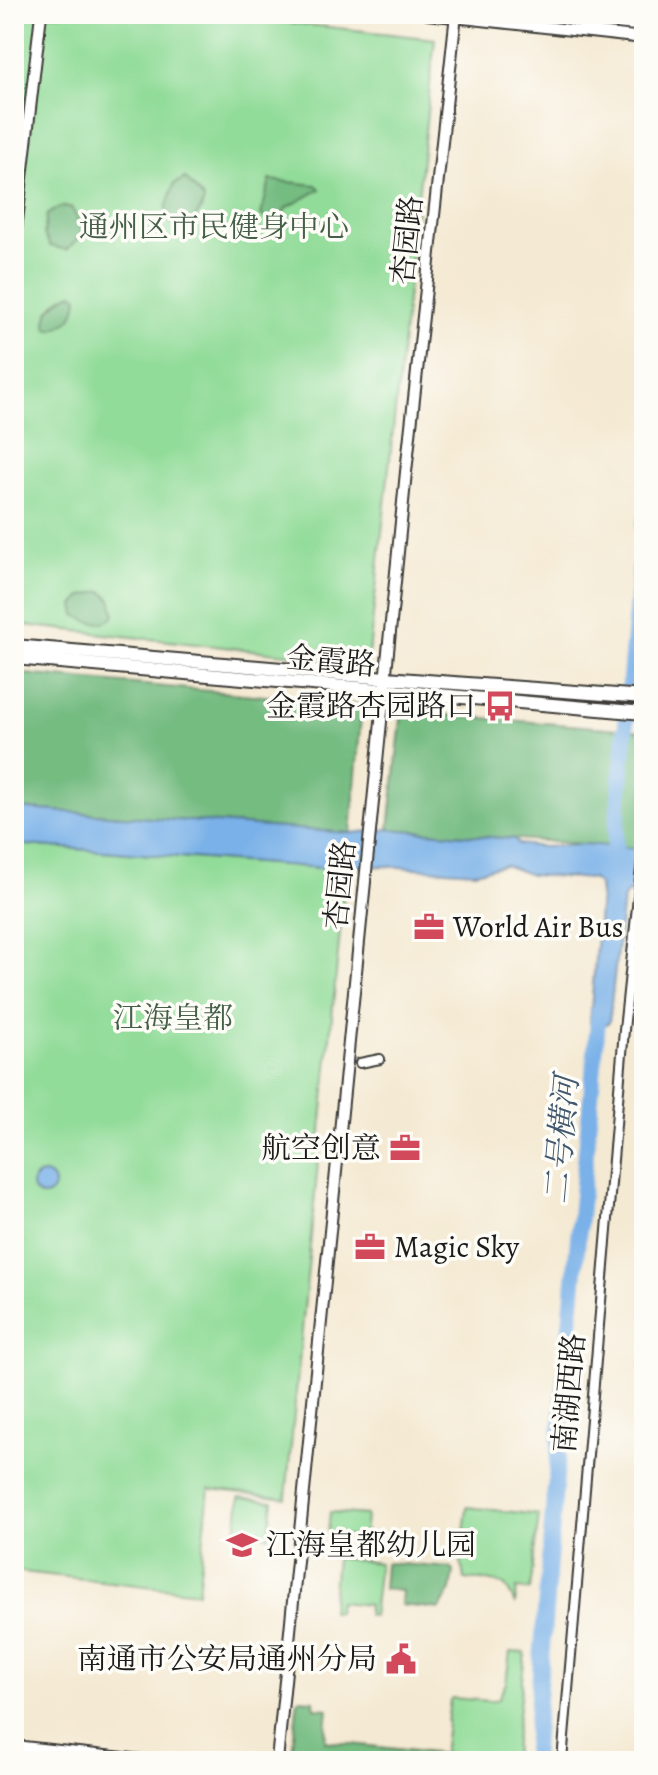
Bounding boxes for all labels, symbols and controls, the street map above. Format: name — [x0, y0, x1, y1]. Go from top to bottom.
street label: 杏园路 — [382, 193, 432, 287]
park label: 通州区市民健身中心 — [79, 207, 349, 247]
street label: 金霞路 — [284, 637, 378, 685]
place label: 金霞路杏园路口 — [266, 686, 476, 726]
bus stop icon: 金霞路杏园路口 — [483, 689, 517, 723]
street label: 杏园路 — [315, 838, 365, 932]
place label: World Air Bus — [452, 907, 624, 947]
office icon: World Air Bus — [412, 910, 446, 944]
park label: 江海皇都 — [113, 998, 233, 1038]
water label: 二号横河 — [534, 1069, 589, 1206]
place label: 航空创意 — [261, 1128, 381, 1168]
office icon: 航空创意 — [388, 1131, 422, 1165]
place label: Magic Sky — [394, 1227, 520, 1267]
office icon: Magic Sky — [353, 1230, 387, 1264]
street label: 南湖西路 — [544, 1331, 594, 1455]
place label: 江海皇都幼儿园 — [266, 1525, 476, 1565]
school or university icon: 江海皇都幼儿园 — [225, 1528, 259, 1562]
place label: 南通市公安局通州分局 — [77, 1639, 377, 1679]
public building icon: 南通市公安局通州分局 — [384, 1642, 418, 1676]

